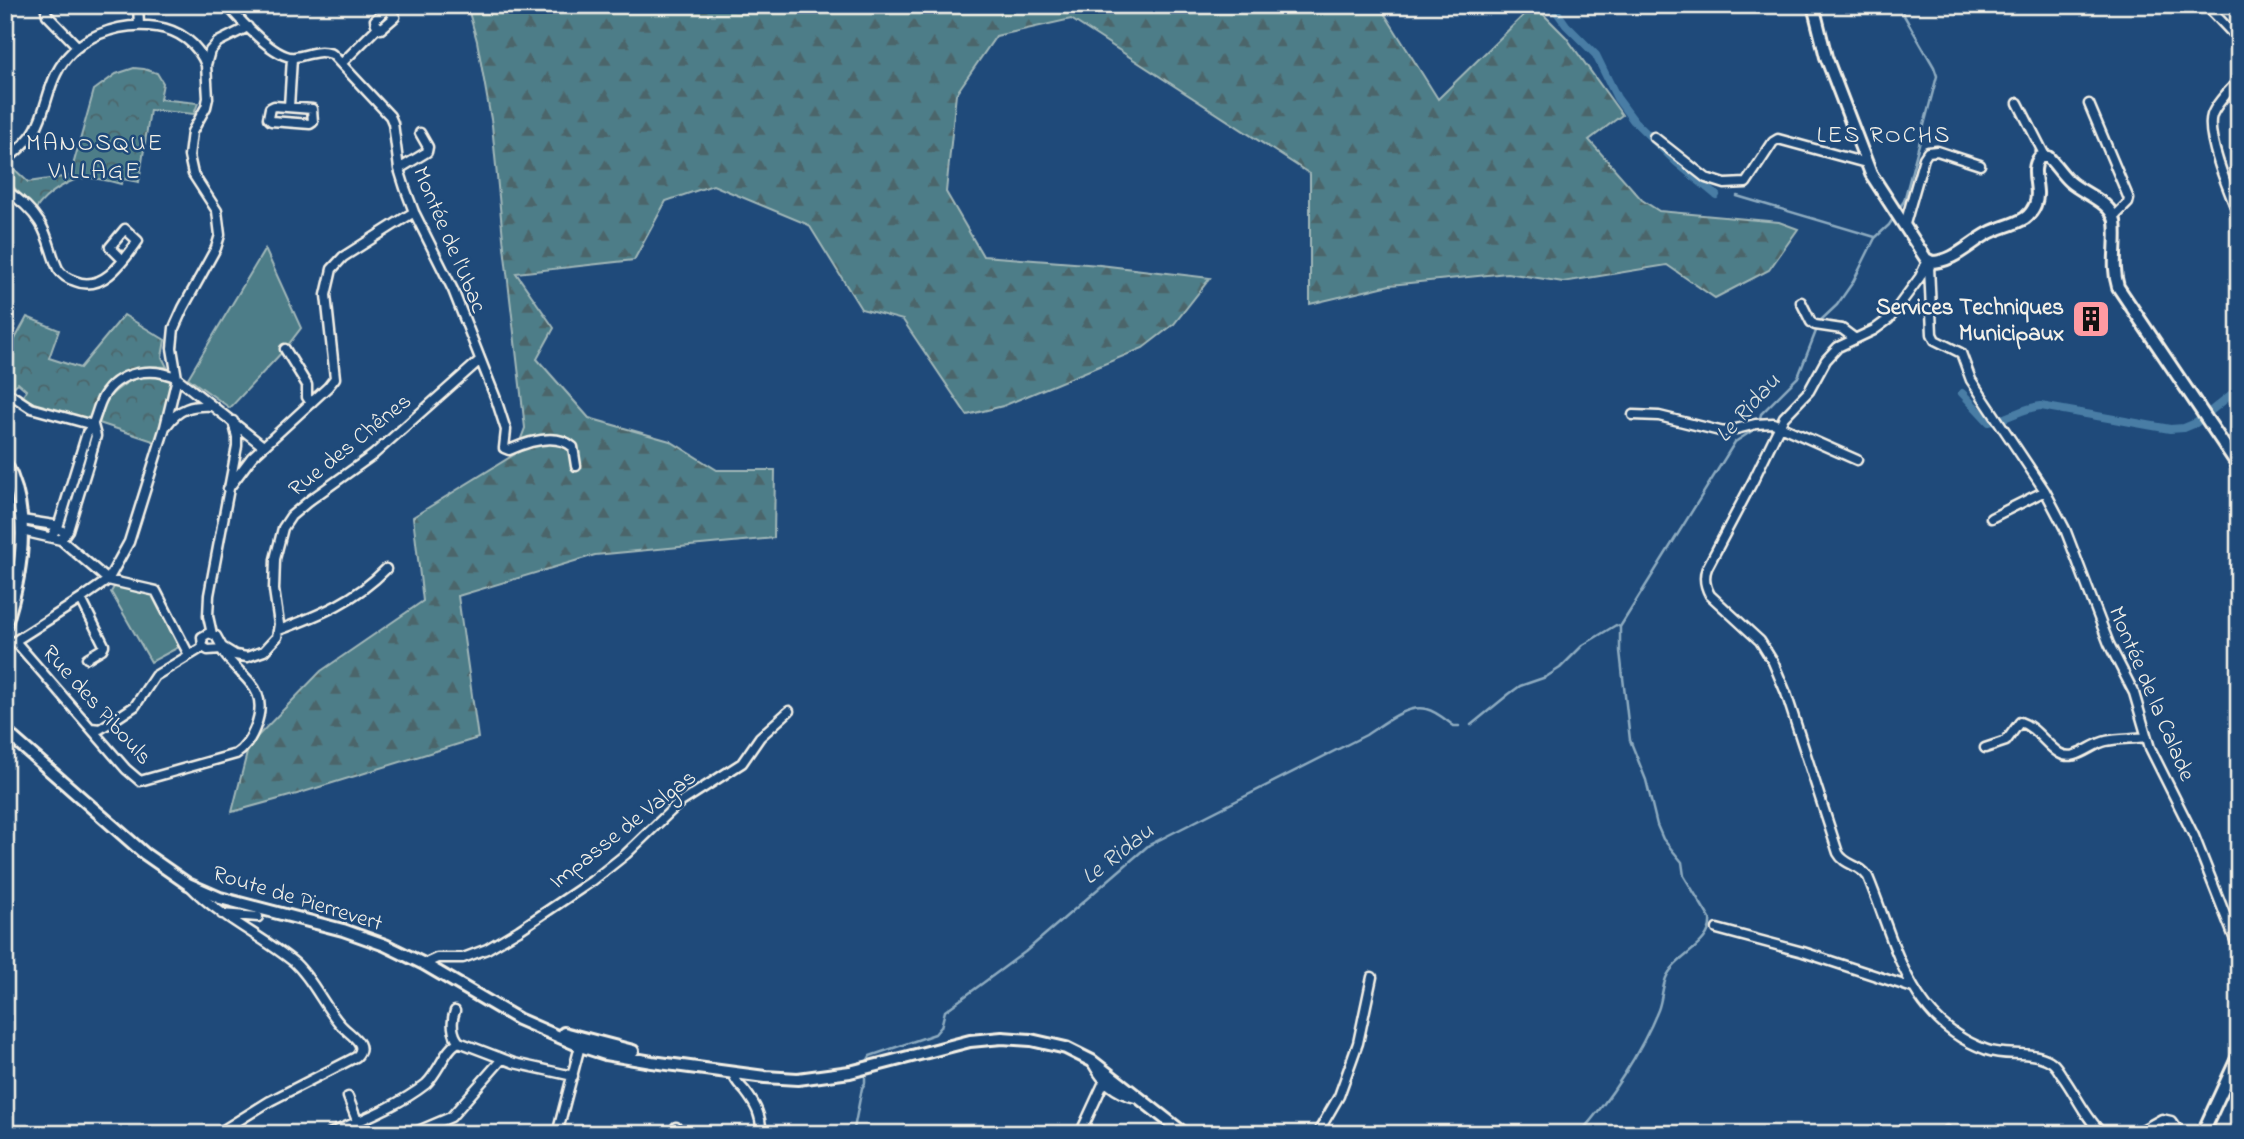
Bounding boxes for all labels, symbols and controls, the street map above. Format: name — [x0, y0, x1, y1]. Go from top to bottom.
district label: LES ROCHS — [1817, 119, 1951, 154]
district label: MANOSQUE VILLAGE — [26, 127, 164, 190]
street label: Montée de l'Ubac — [403, 162, 495, 319]
place label: Services Techniques Municipaux — [1876, 292, 2064, 351]
building icon: Services Techniques Municipaux — [2070, 298, 2112, 340]
water label: Le Ridau — [1708, 366, 1790, 451]
street label: Rue des Chênes — [282, 386, 419, 506]
street label: Montée de la Calade — [2099, 601, 2203, 787]
street label: Rue des Pibouls — [33, 638, 159, 773]
street label: Impasse de Valgas — [543, 762, 705, 899]
water label: Le Ridau — [1075, 815, 1162, 894]
street label: Route de Pierrevert — [208, 858, 387, 941]

